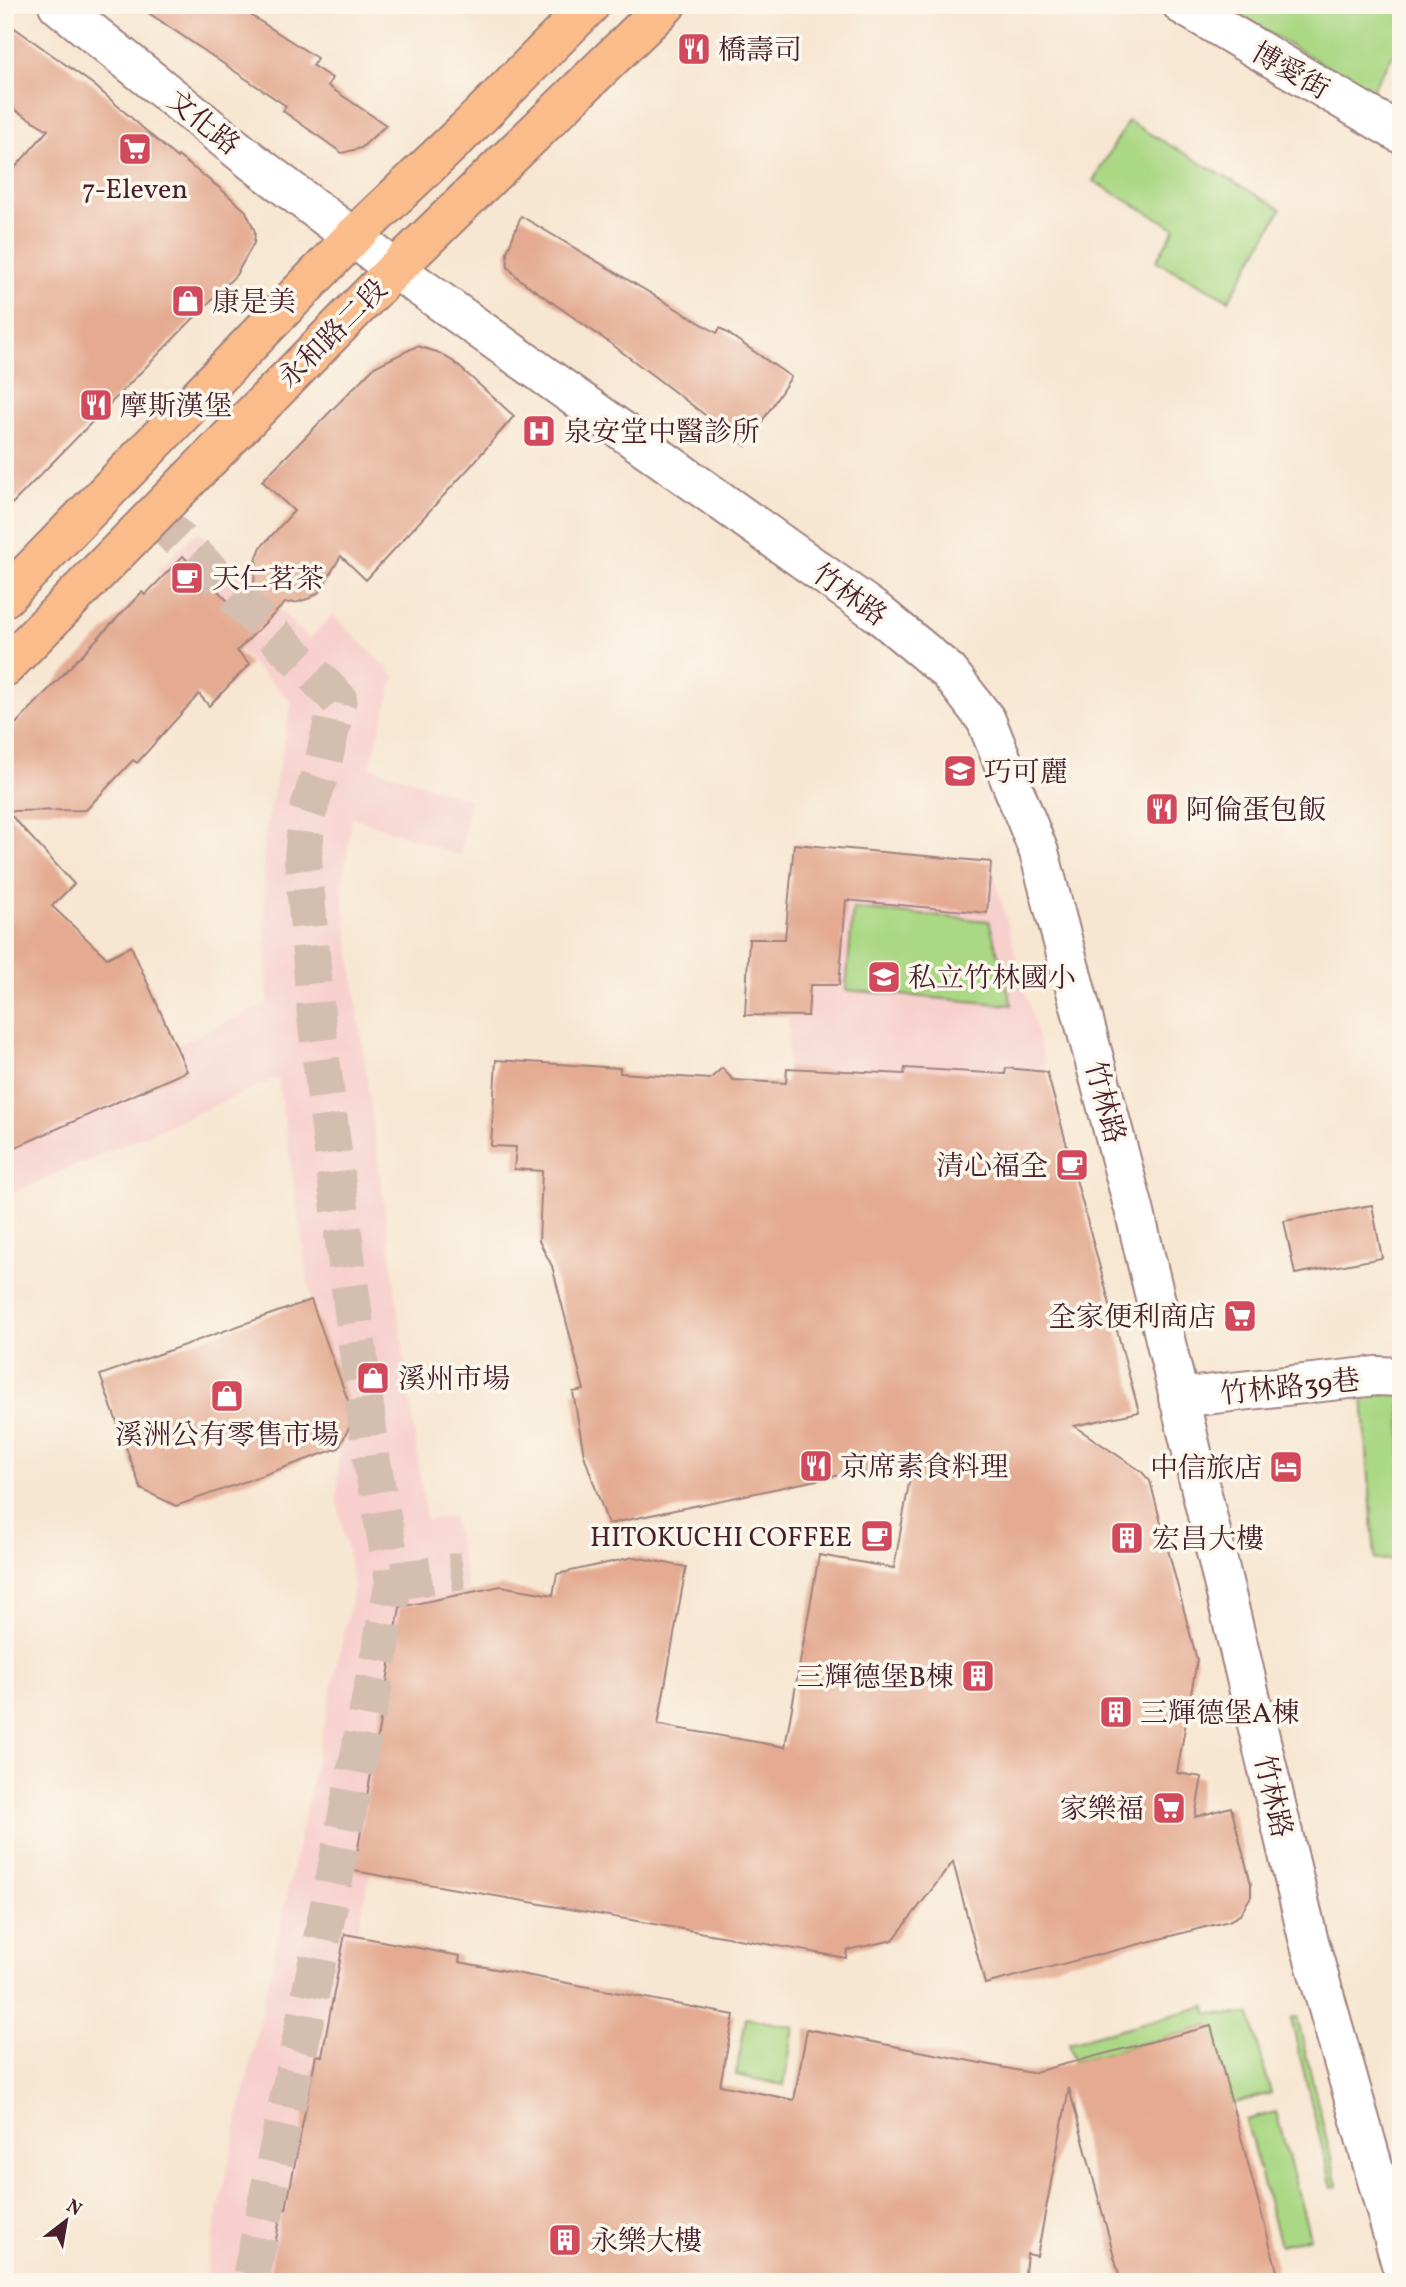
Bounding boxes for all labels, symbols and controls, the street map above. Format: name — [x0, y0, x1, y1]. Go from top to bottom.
restaurant icon: 橋壽司 — [675, 30, 713, 68]
place label: 橋壽司 — [718, 32, 802, 71]
street label: 博愛街 — [1244, 34, 1336, 110]
street label: 文化路 — [158, 82, 247, 166]
supermarket icon: 7-Eleven — [116, 130, 154, 168]
place label: 7-Eleven — [82, 171, 188, 210]
street label: 永和路二段 — [270, 271, 397, 398]
shop icon: 康是美 — [169, 282, 207, 320]
place label: 康是美 — [212, 284, 296, 323]
restaurant icon: 摩斯漢堡 — [77, 386, 115, 424]
place label: 摩斯漢堡 — [120, 388, 232, 427]
hospital icon: 泉安堂中醫診所 — [520, 412, 558, 450]
place label: 泉安堂中醫診所 — [564, 414, 760, 453]
street label: 竹林路 — [803, 556, 894, 636]
cafe icon: 天仁茗茶 — [168, 559, 206, 597]
place label: 天仁茗茶 — [212, 561, 324, 600]
school or university icon: 巧可麗 — [941, 752, 979, 790]
place label: 巧可麗 — [984, 754, 1068, 793]
restaurant icon: 阿倫蛋包飯 — [1143, 790, 1181, 828]
place label: 阿倫蛋包飯 — [1186, 792, 1326, 831]
school or university icon: 私立竹林國小 — [865, 958, 903, 996]
place label: 私立竹林國小 — [908, 960, 1076, 999]
street label: 竹林路 — [1074, 1057, 1133, 1148]
cafe icon: 清心福全 — [1053, 1146, 1091, 1184]
place label: 清心福全 — [936, 1148, 1048, 1187]
supermarket icon: 全家便利商店 — [1221, 1297, 1259, 1335]
place label: 全家便利商店 — [1048, 1299, 1216, 1338]
shop icon: 溪州市場 — [354, 1359, 392, 1397]
place label: 溪州市場 — [398, 1361, 510, 1400]
street label: 竹林路39巷 — [1218, 1362, 1362, 1415]
shop icon: 溪洲公有零售市場 — [208, 1377, 246, 1415]
place label: 溪洲公有零售市場 — [115, 1417, 339, 1456]
restaurant icon: 京席素食料理 — [797, 1447, 835, 1485]
hotel icon: 中信旅店 — [1267, 1448, 1305, 1486]
place label: 京席素食料理 — [840, 1449, 1008, 1488]
place label: 中信旅店 — [1150, 1450, 1262, 1489]
cafe icon: HITOKUCHI COFFEE — [858, 1517, 896, 1555]
place label: HITOKUCHI COFFEE — [590, 1519, 852, 1558]
building icon: 宏昌大樓 — [1108, 1519, 1146, 1557]
place label: 宏昌大樓 — [1152, 1521, 1264, 1560]
building icon: 三輝德堡B棟 — [959, 1657, 997, 1695]
place label: 三輝德堡B棟 — [797, 1659, 954, 1698]
building icon: 三輝德堡A棟 — [1097, 1693, 1135, 1731]
place label: 三輝德堡A棟 — [1140, 1695, 1300, 1734]
street label: 竹林路 — [1243, 1751, 1300, 1842]
supermarket icon: 家樂福 — [1150, 1789, 1188, 1827]
place label: 家樂福 — [1060, 1791, 1144, 1830]
north arrow — [32, 2186, 102, 2256]
text: N — [61, 2193, 87, 2223]
building icon: 永樂大樓 — [546, 2221, 584, 2259]
place label: 永樂大樓 — [590, 2223, 702, 2262]

